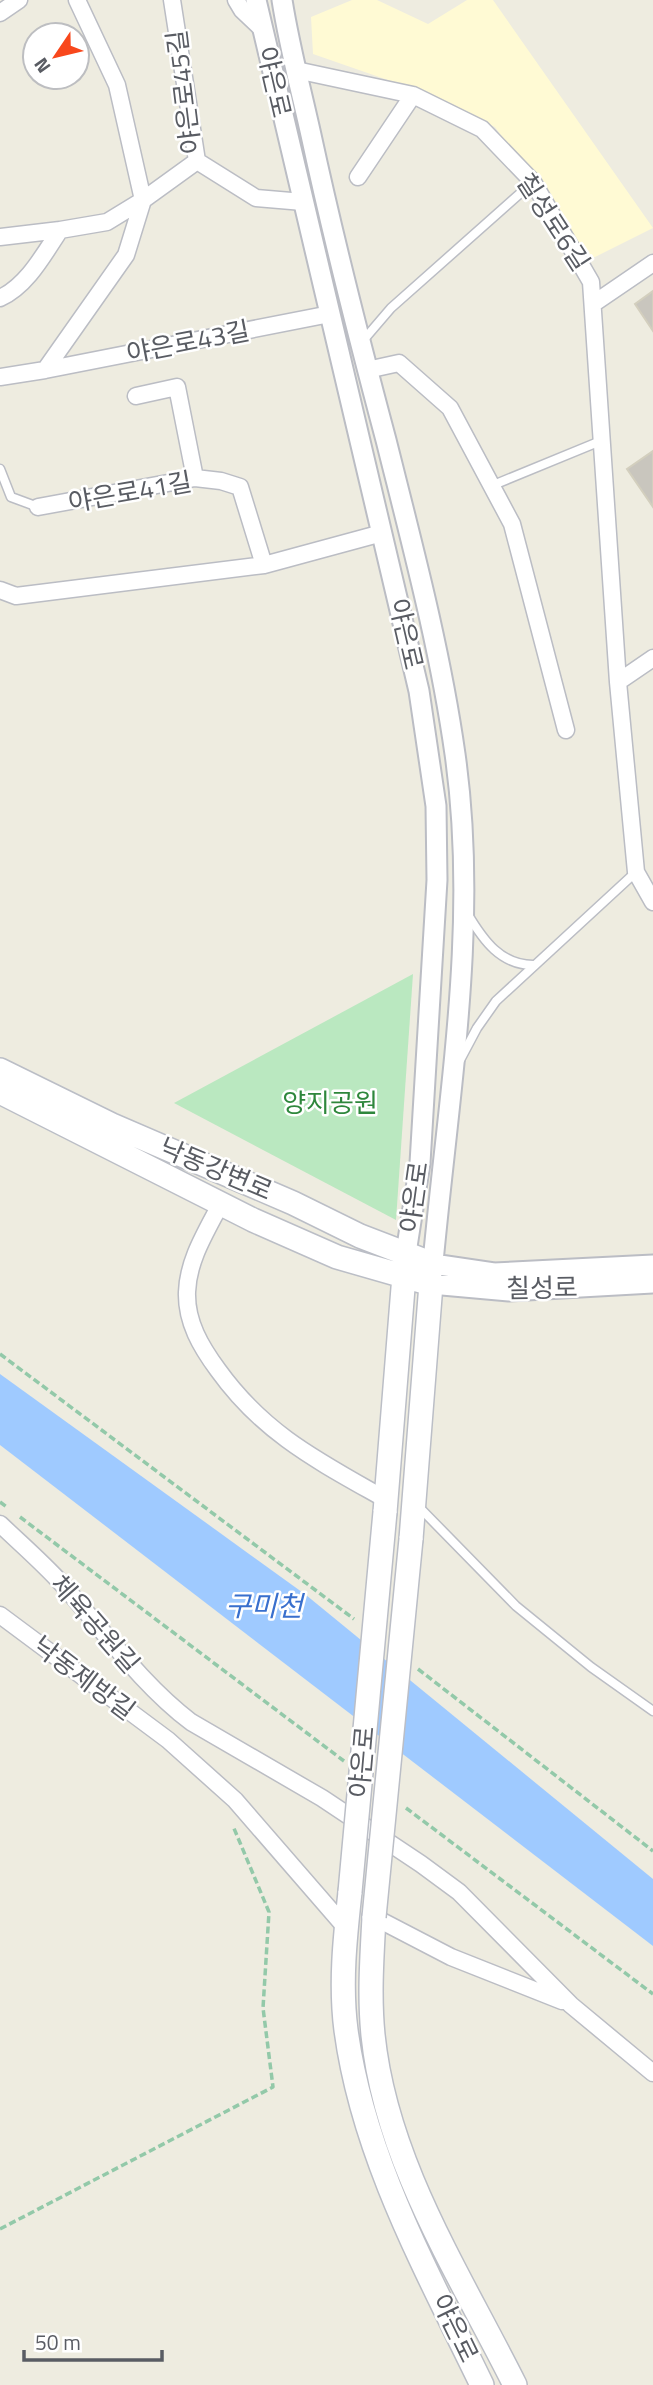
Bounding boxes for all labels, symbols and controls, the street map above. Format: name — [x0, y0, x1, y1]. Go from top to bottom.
north arrow — [21, 21, 91, 91]
street label: 야은로45길 — [157, 28, 210, 156]
street label: 야은로 — [247, 43, 302, 121]
text: N — [26, 52, 57, 80]
street label: 칠성로6길 — [507, 165, 600, 279]
street label: 야은로43길 — [123, 310, 253, 373]
street label: 야은로41길 — [65, 461, 195, 522]
street label: 야은로 — [379, 595, 434, 673]
park label: 양지공원 — [282, 1083, 378, 1122]
street label: 낙동강변로 — [154, 1127, 279, 1210]
street label: 야은로 — [389, 1159, 438, 1235]
street label: 칠성로 — [506, 1267, 578, 1308]
street label: 체육공원길 — [41, 1566, 149, 1682]
water label: 구미천 — [225, 1584, 306, 1627]
street label: 낙동제방길 — [25, 1626, 144, 1729]
street label: 야은로 — [339, 1725, 384, 1799]
street label: 야은로 — [422, 2287, 489, 2369]
scale bar — [24, 2318, 163, 2362]
text: 50 m — [35, 2326, 81, 2358]

